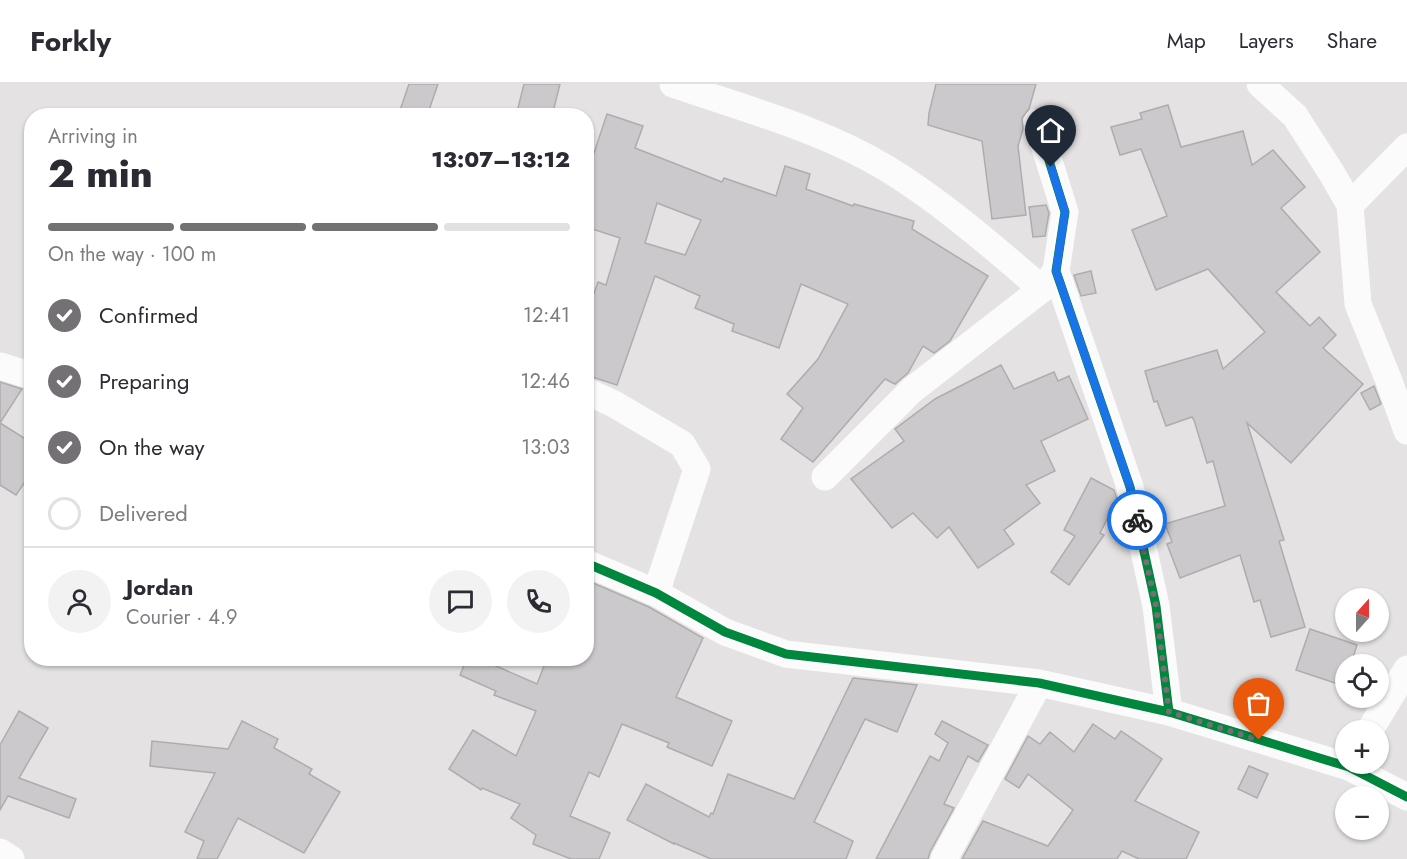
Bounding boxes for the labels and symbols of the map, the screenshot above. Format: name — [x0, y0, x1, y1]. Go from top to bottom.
pin — [1025, 105, 1076, 167]
courier — [1107, 490, 1167, 550]
north arrow — [1335, 588, 1389, 642]
pin — [1233, 678, 1284, 740]

